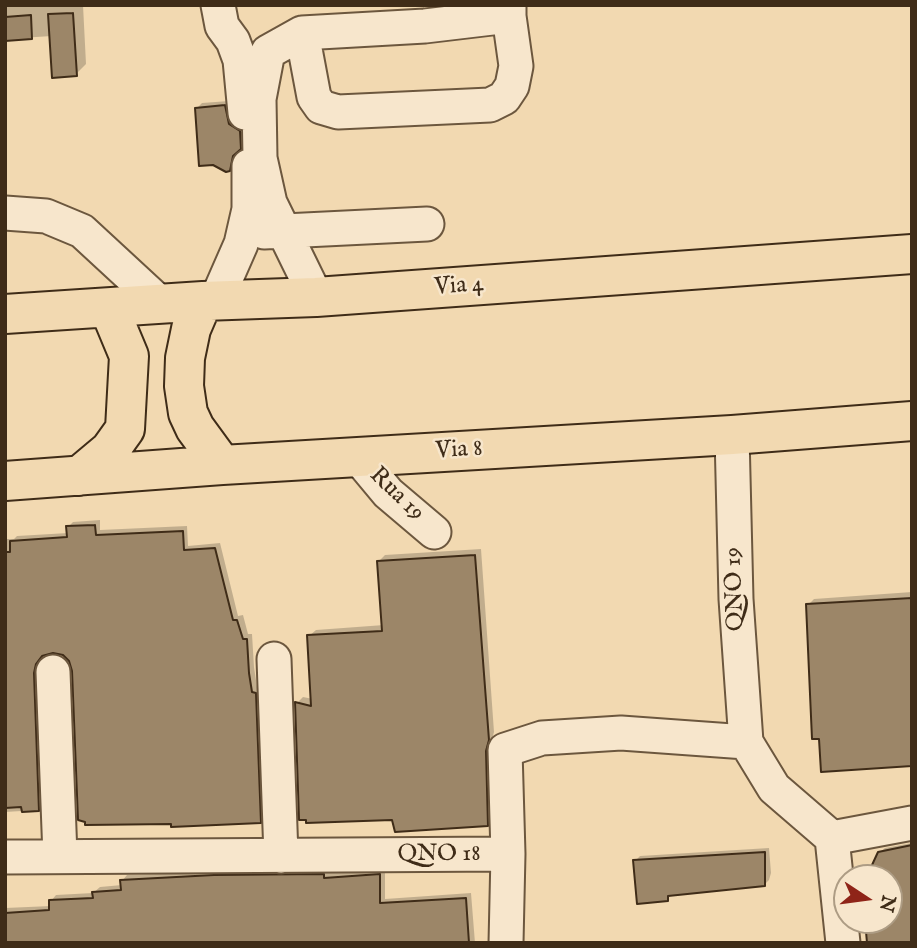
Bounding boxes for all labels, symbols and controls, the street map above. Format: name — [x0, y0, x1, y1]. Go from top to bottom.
street label: Via 4 — [433, 271, 485, 303]
street label: Via 8 — [435, 435, 483, 467]
street label: Rua 19 — [362, 462, 430, 528]
street label: QNO 19 — [720, 546, 752, 632]
street label: QNO 18 — [397, 841, 481, 869]
north arrow — [833, 864, 903, 934]
text: N — [873, 893, 900, 914]

